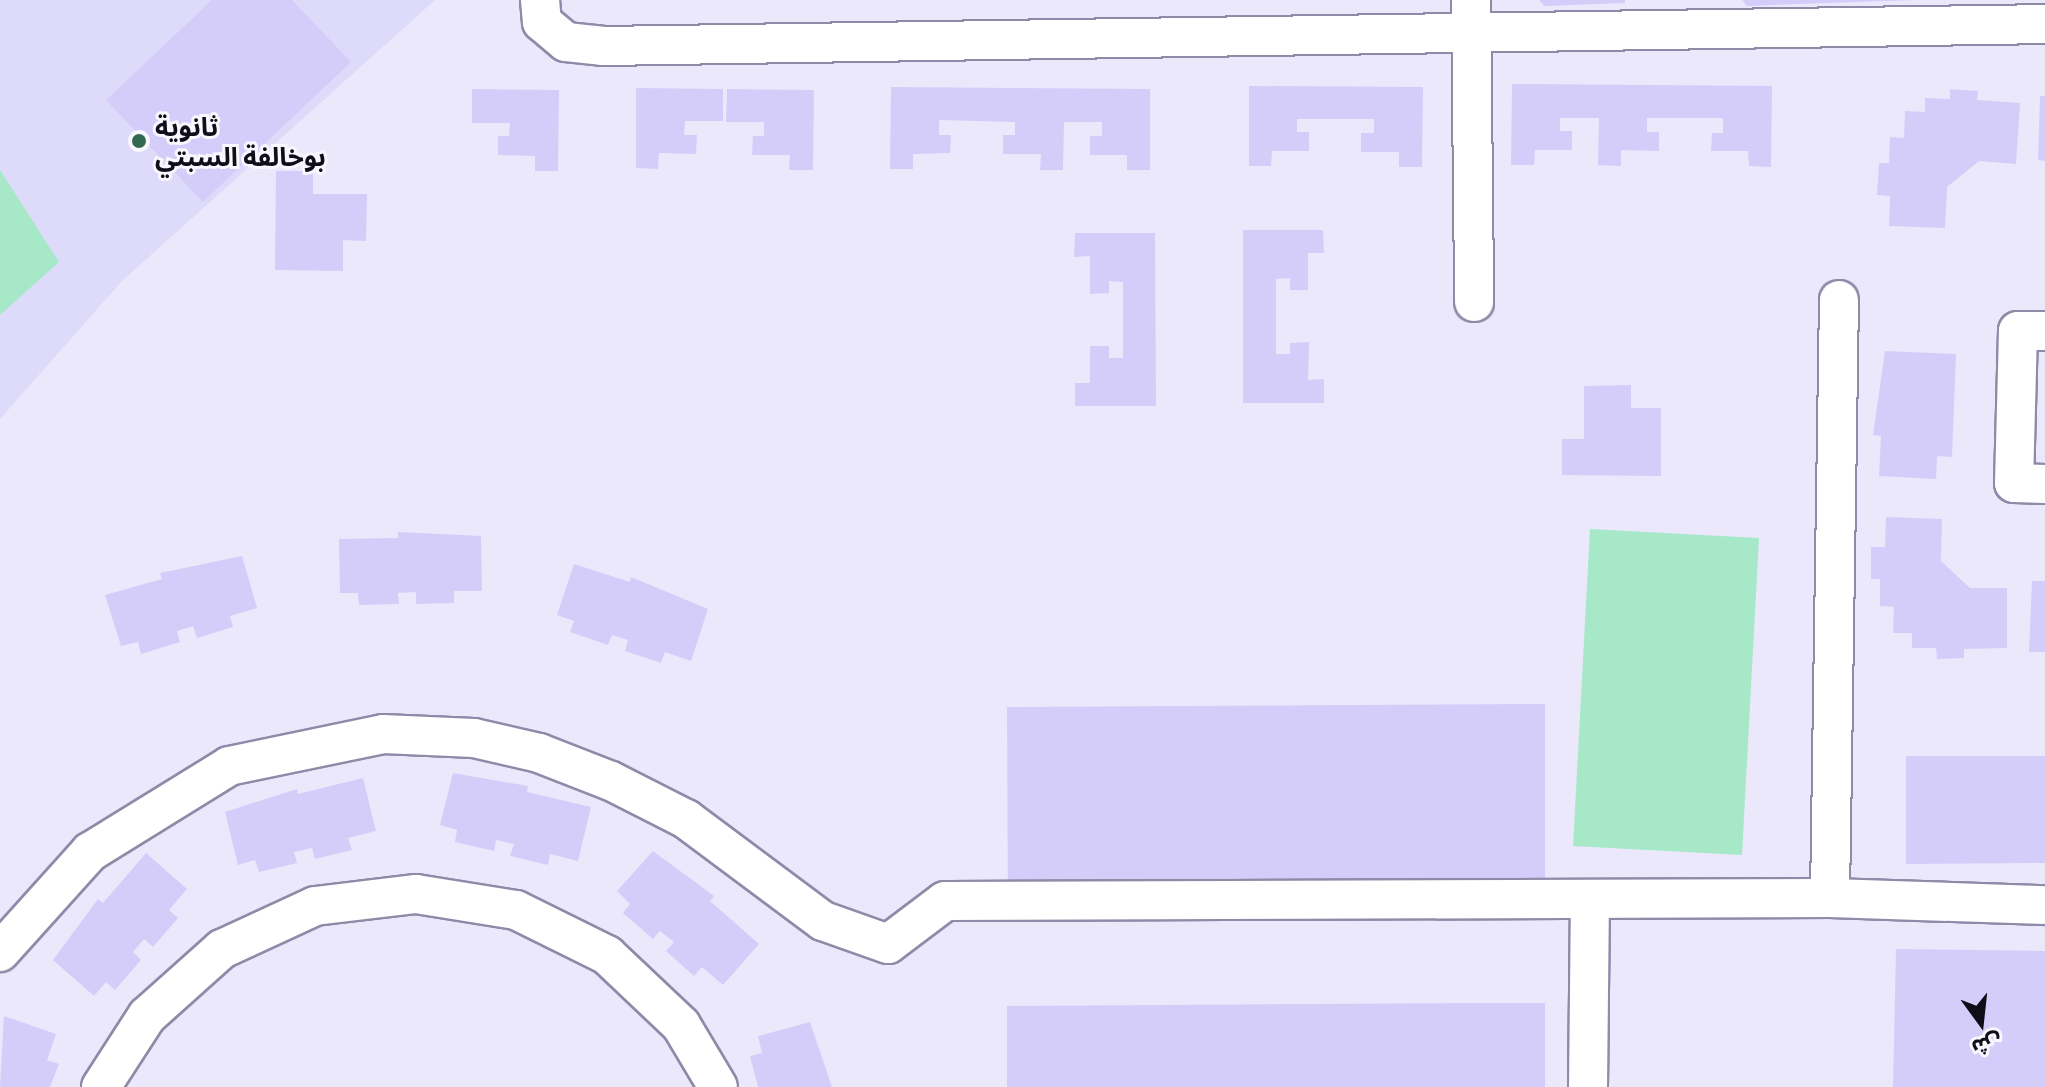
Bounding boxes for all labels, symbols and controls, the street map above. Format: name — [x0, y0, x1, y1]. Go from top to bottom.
place label: ثانوية بوخالفة السبتي — [155, 110, 326, 172]
marker: ثانوية بوخالفة السبتي — [130, 132, 148, 150]
north arrow — [1941, 983, 2021, 1063]
text: ش — [1969, 1030, 2005, 1063]

